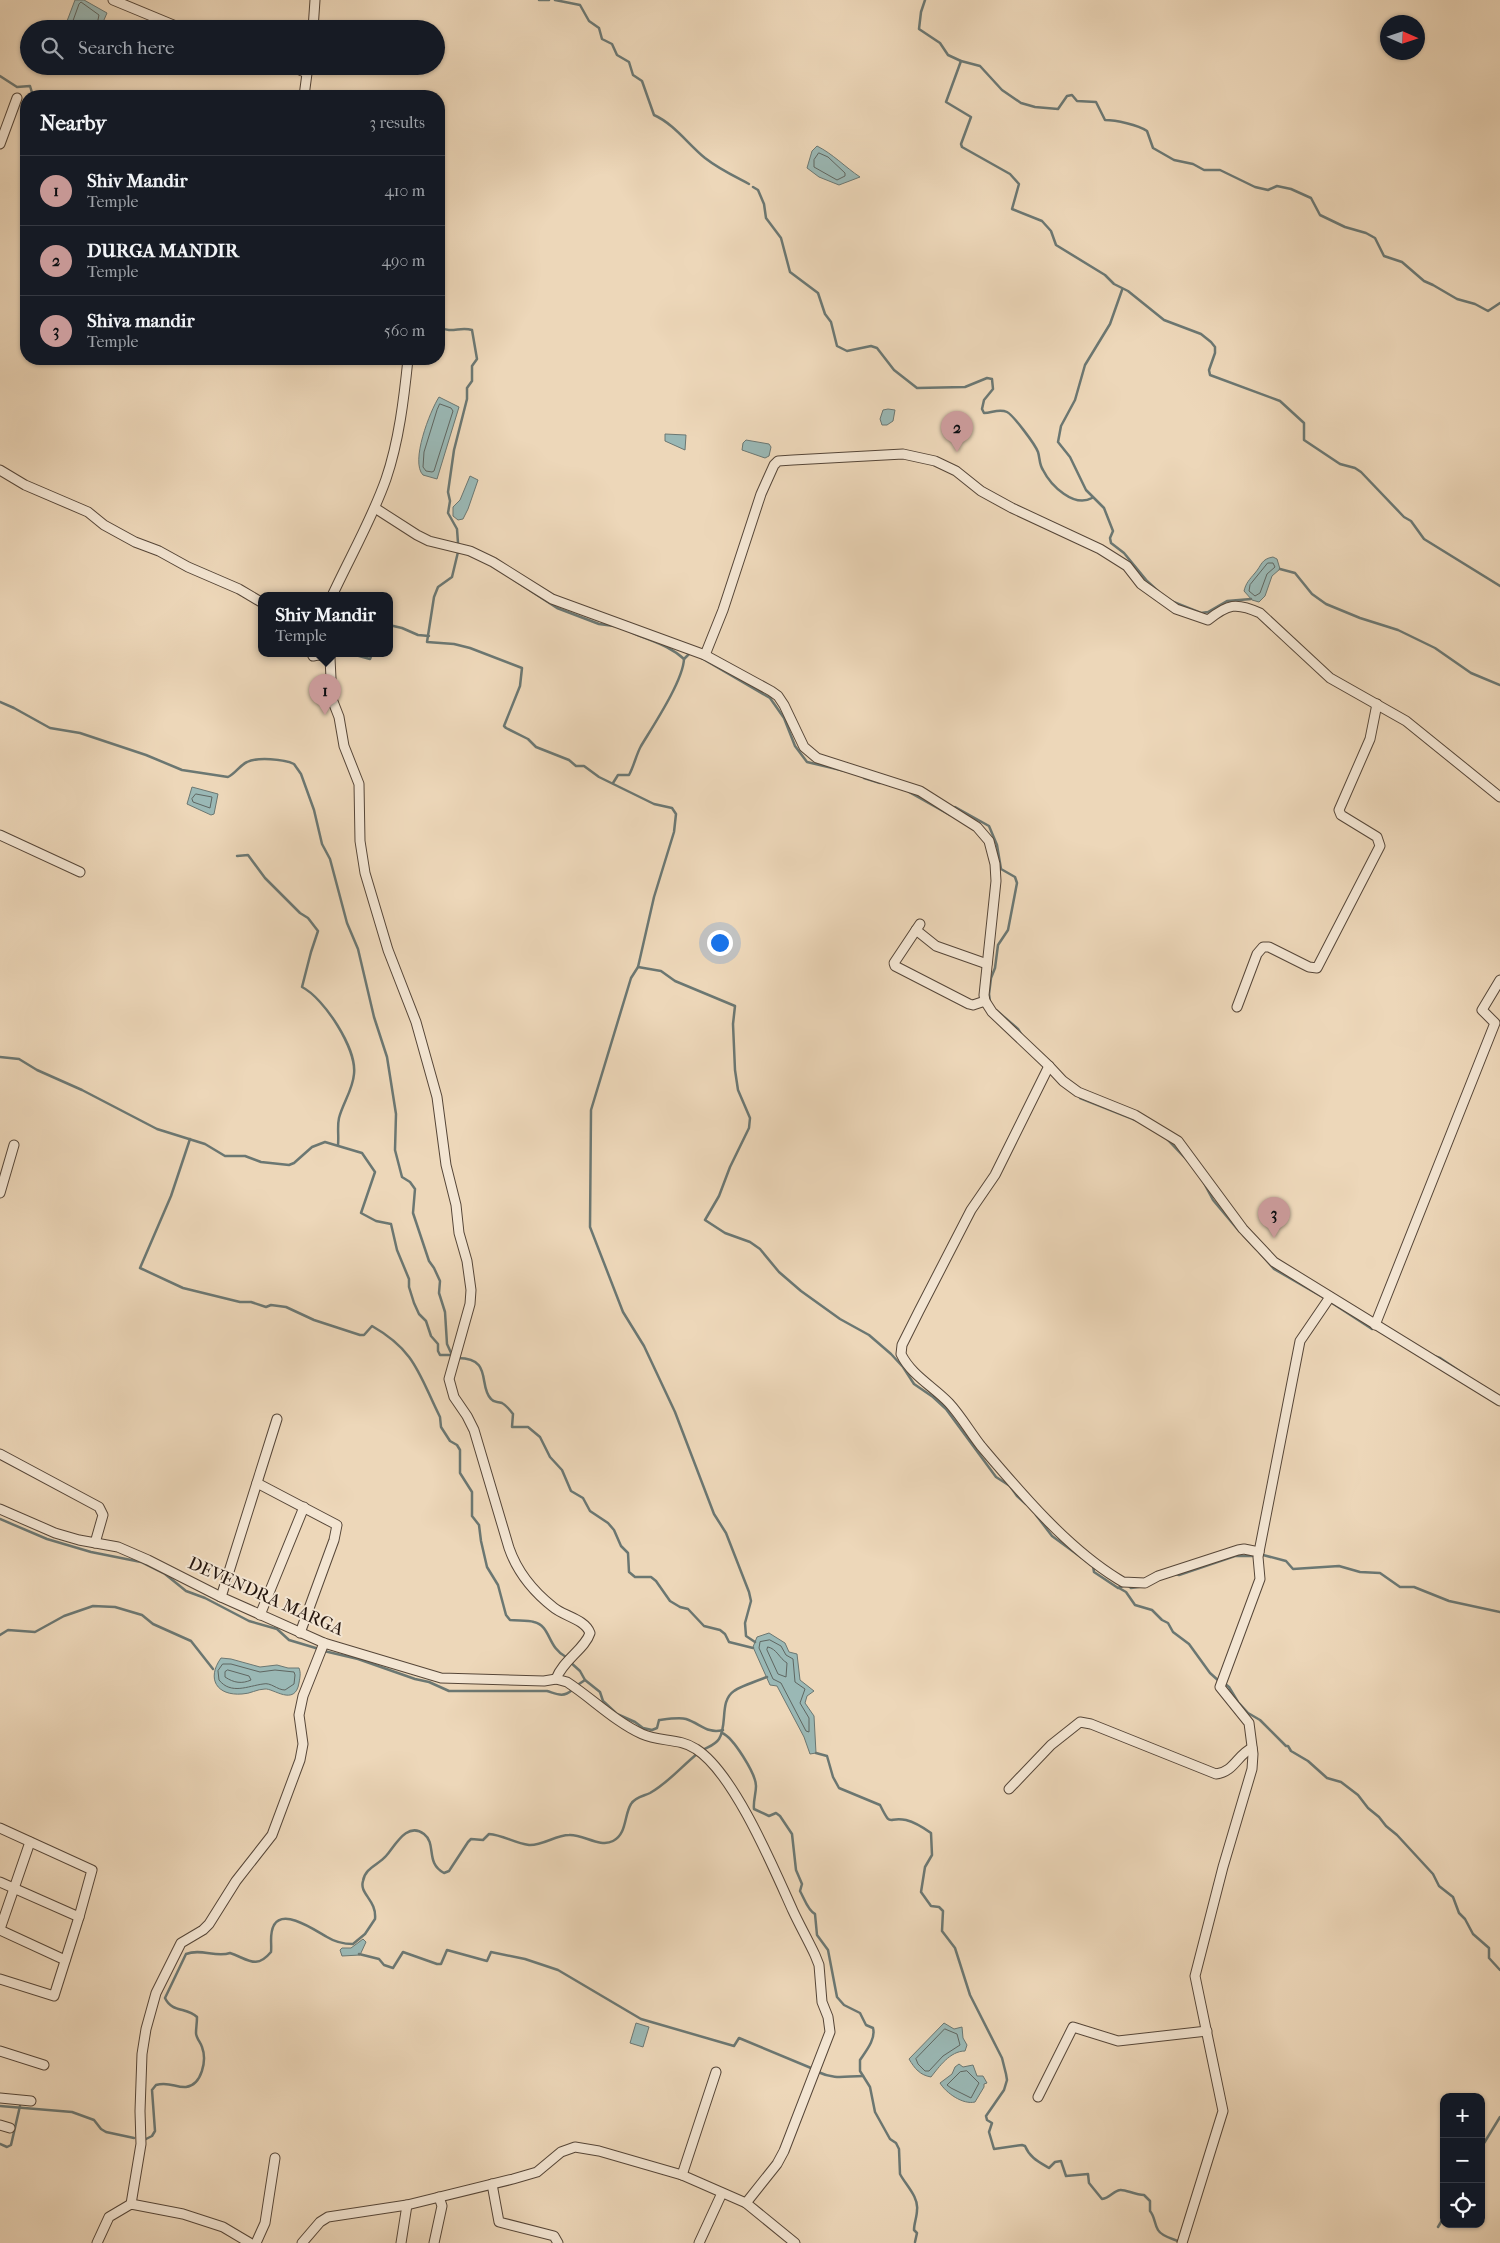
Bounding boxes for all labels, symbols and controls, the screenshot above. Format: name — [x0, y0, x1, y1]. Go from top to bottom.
north arrow — [1380, 15, 1425, 60]
search box — [20, 20, 445, 75]
icon: search — [38, 34, 66, 62]
text: Search here — [78, 37, 174, 59]
text: Nearby — [40, 111, 106, 135]
text: 3 results — [369, 113, 425, 132]
text: Shiv Mandir — [87, 170, 188, 192]
text: 1 — [53, 181, 59, 200]
text: 410 m — [384, 181, 425, 200]
text: Temple — [87, 192, 138, 211]
text: DURGA MANDIR — [87, 240, 239, 262]
text: 2 — [52, 251, 60, 270]
text: 490 m — [382, 251, 425, 270]
text: Temple — [87, 262, 138, 281]
text: Shiva mandir — [87, 310, 195, 332]
text: 3 — [53, 321, 59, 340]
text: 560 m — [384, 321, 425, 340]
text: Temple — [87, 332, 138, 351]
pin: 2 — [941, 411, 973, 452]
popup — [258, 592, 393, 657]
text: Shiv Mandir — [275, 604, 376, 626]
text: Temple — [275, 626, 327, 645]
pin: 1 — [309, 674, 341, 715]
your location — [707, 930, 733, 956]
pin: 3 — [1258, 1197, 1290, 1238]
street label: DEVENDRA MARGA — [185, 1553, 347, 1640]
map controls — [1440, 2093, 1485, 2228]
button: + — [1440, 2093, 1485, 2138]
button: − — [1440, 2138, 1485, 2183]
button: locate — [1440, 2183, 1485, 2228]

